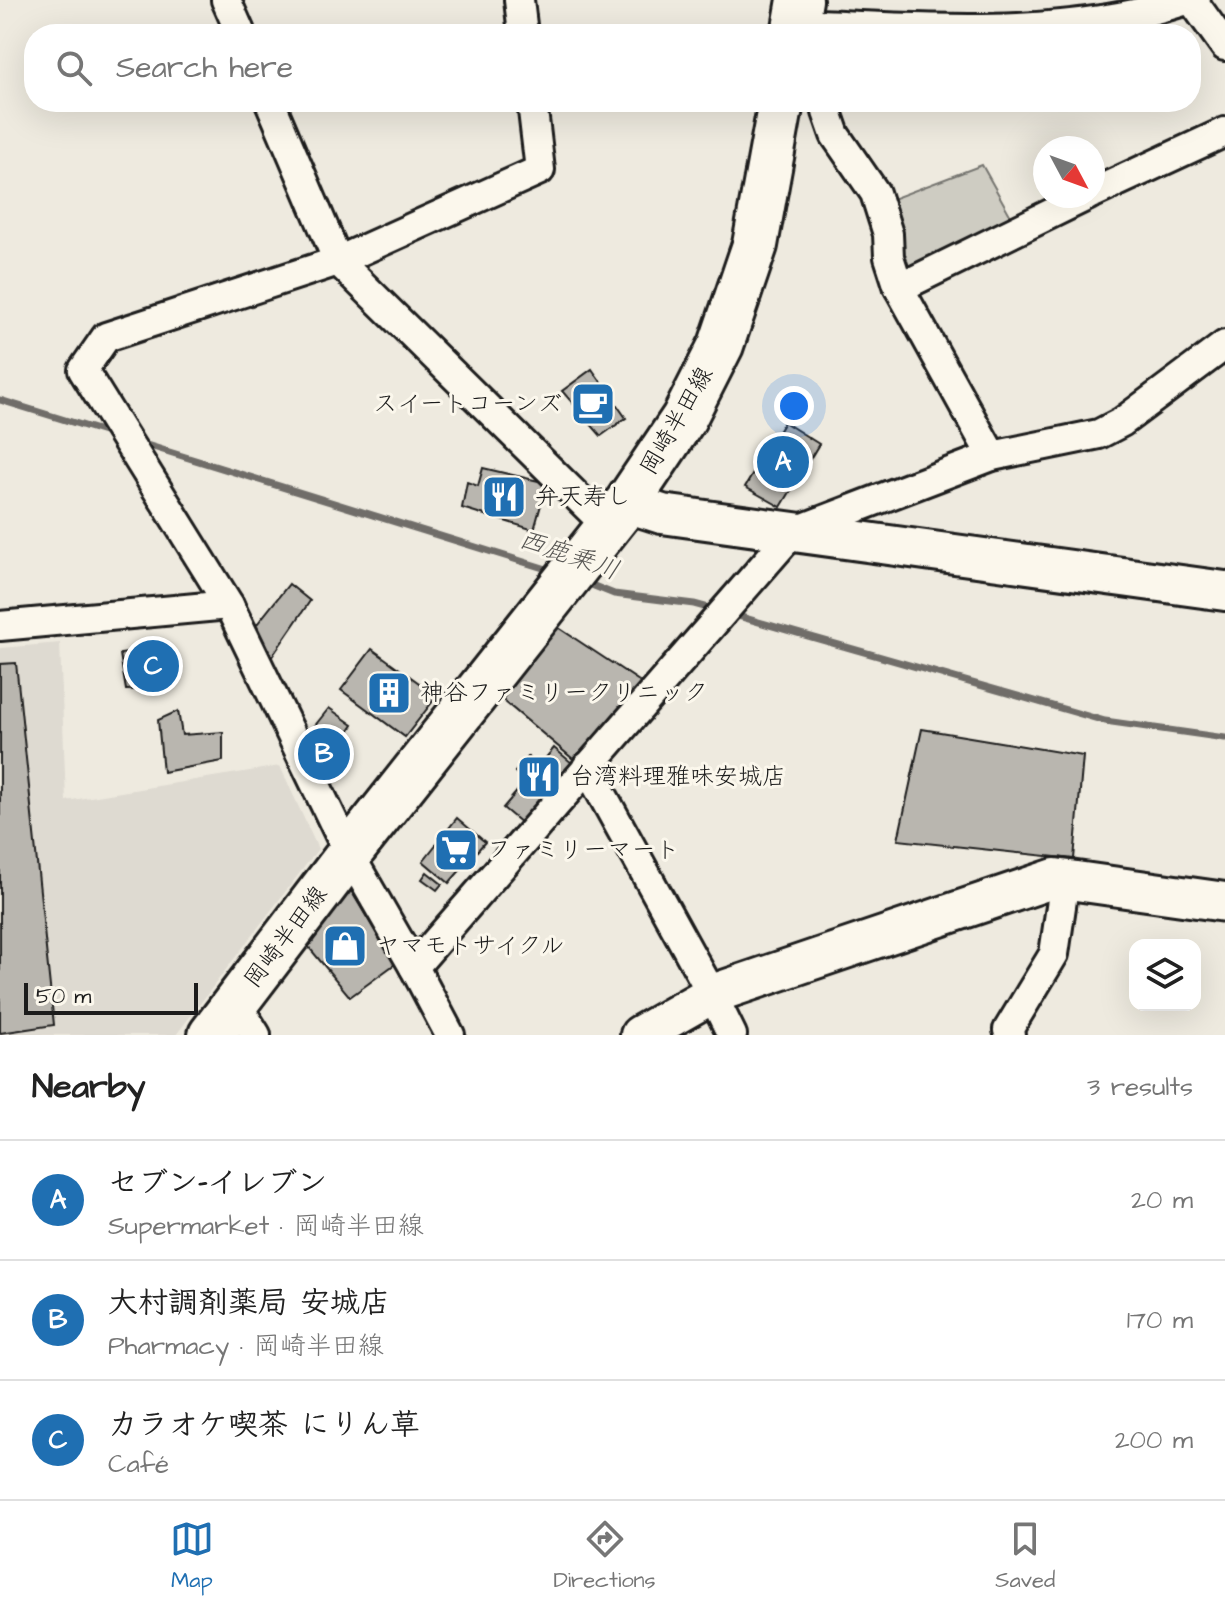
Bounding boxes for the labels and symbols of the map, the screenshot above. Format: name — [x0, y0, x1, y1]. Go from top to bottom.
north arrow — [1033, 136, 1105, 208]
street label: 岡崎半田線 — [632, 361, 722, 481]
cafe icon: スイートコーンズ — [569, 380, 617, 428]
your location — [774, 386, 814, 426]
place label: スイートコーンズ — [373, 387, 562, 421]
pin: A — [757, 432, 809, 492]
restaurant icon: 弁天寿し — [480, 473, 528, 521]
place label: 弁天寿し — [535, 480, 631, 514]
water label: 西鹿乗川 — [514, 521, 624, 589]
pin: C — [127, 636, 179, 696]
building icon: 神谷ファミリークリニック — [365, 669, 413, 717]
place label: 神谷ファミリークリニック — [420, 676, 708, 710]
pin: B — [298, 724, 350, 784]
restaurant icon: 台湾料理雅味安城店 — [515, 753, 563, 801]
place label: 台湾料理雅味安城店 — [570, 760, 786, 794]
supermarket icon: ファミリーマート — [432, 826, 480, 874]
place label: ファミリーマート — [487, 833, 679, 867]
street label: 岡崎半田線 — [236, 879, 336, 995]
shop icon: ヤマモトサイクル — [321, 922, 369, 970]
place label: ヤマモトサイクル — [376, 929, 564, 963]
scale bar — [24, 979, 198, 1015]

